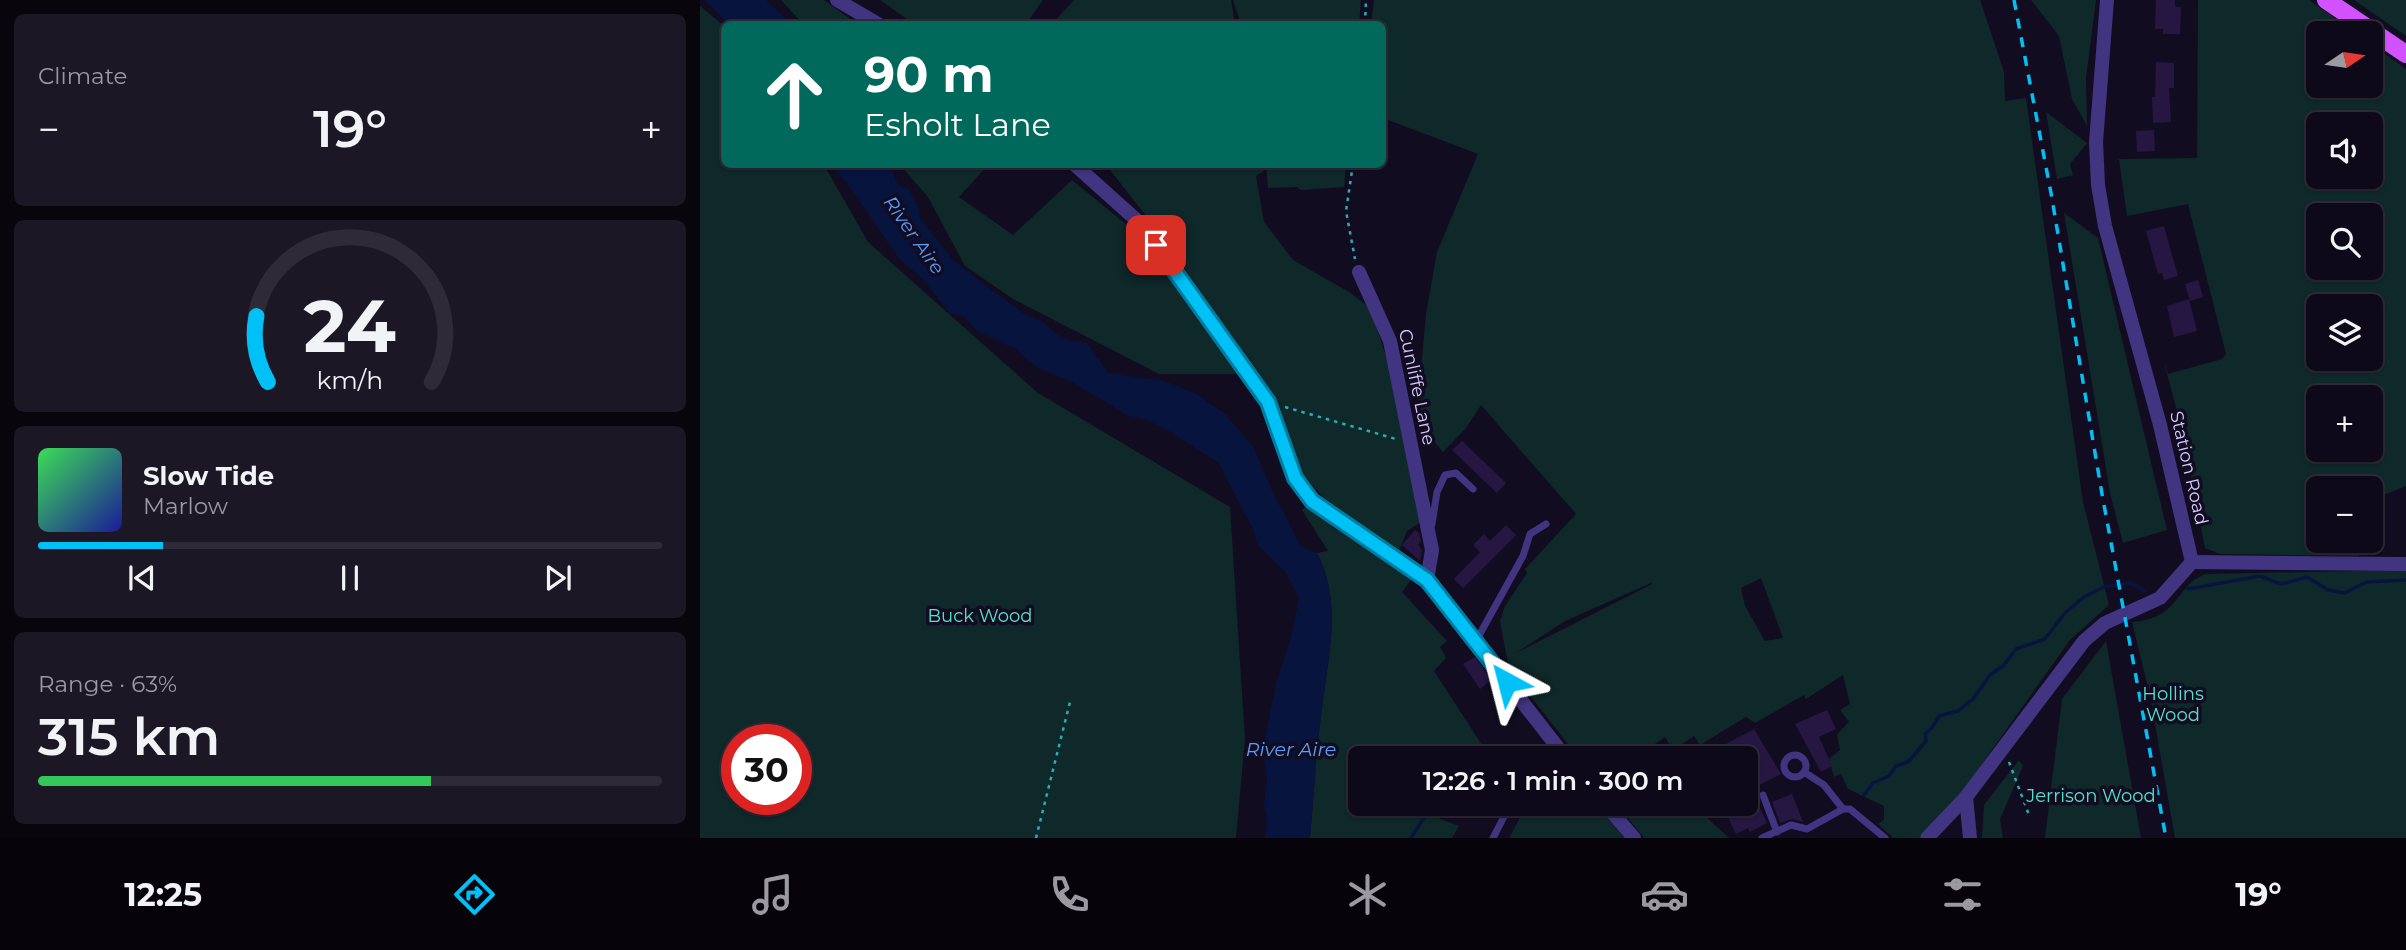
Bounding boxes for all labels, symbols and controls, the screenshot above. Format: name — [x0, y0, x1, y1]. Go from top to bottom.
north arrow — [2306, 21, 2384, 98]
map controls — [2306, 21, 2383, 553]
text: 90 m — [864, 45, 994, 104]
icon: ahead — [749, 49, 840, 140]
text: Climate — [38, 62, 127, 90]
text: 19° — [313, 97, 387, 160]
text: Esholt Lane — [864, 105, 1051, 144]
text: − — [38, 106, 60, 153]
text: + — [640, 106, 662, 153]
button: sound — [2306, 112, 2383, 189]
water label: River Aire — [879, 191, 949, 279]
button: search — [2306, 203, 2383, 280]
pin — [1126, 215, 1186, 275]
icon: arrive — [1137, 226, 1175, 264]
text: 24 — [304, 282, 396, 370]
button: layers — [2306, 294, 2383, 371]
street label: Cunliffe Lane — [1394, 327, 1440, 447]
text: km/h — [317, 365, 383, 395]
button: + — [2306, 385, 2383, 462]
street label: Station Road — [2165, 409, 2213, 527]
text: Slow Tide — [143, 460, 274, 492]
button: − — [2306, 476, 2383, 553]
text: Marlow — [143, 492, 228, 520]
icon: previous — [123, 559, 161, 597]
icon: pause — [331, 559, 369, 597]
icon: next — [539, 559, 577, 597]
park label: Buck Wood — [928, 605, 1032, 627]
position arrow — [1470, 645, 1544, 719]
text: Range · 63% — [38, 670, 177, 698]
park label: Hollins Wood — [2142, 683, 2204, 726]
text: 315 km — [38, 705, 220, 768]
speed limit sign: 30 — [721, 724, 812, 815]
water label: River Aire — [1246, 738, 1336, 761]
text: 12:26 · 1 min · 300 m — [1423, 765, 1683, 797]
park label: Jerrison Wood — [2025, 785, 2156, 807]
icon: directions — [450, 870, 499, 919]
icon: music — [748, 870, 797, 919]
icon: phone — [1045, 870, 1094, 919]
icon: climate — [1343, 870, 1392, 919]
icon: car — [1640, 870, 1689, 919]
icon: filters — [1938, 870, 1987, 919]
text: 12:25 — [124, 875, 202, 914]
text: 19° — [2235, 875, 2282, 914]

